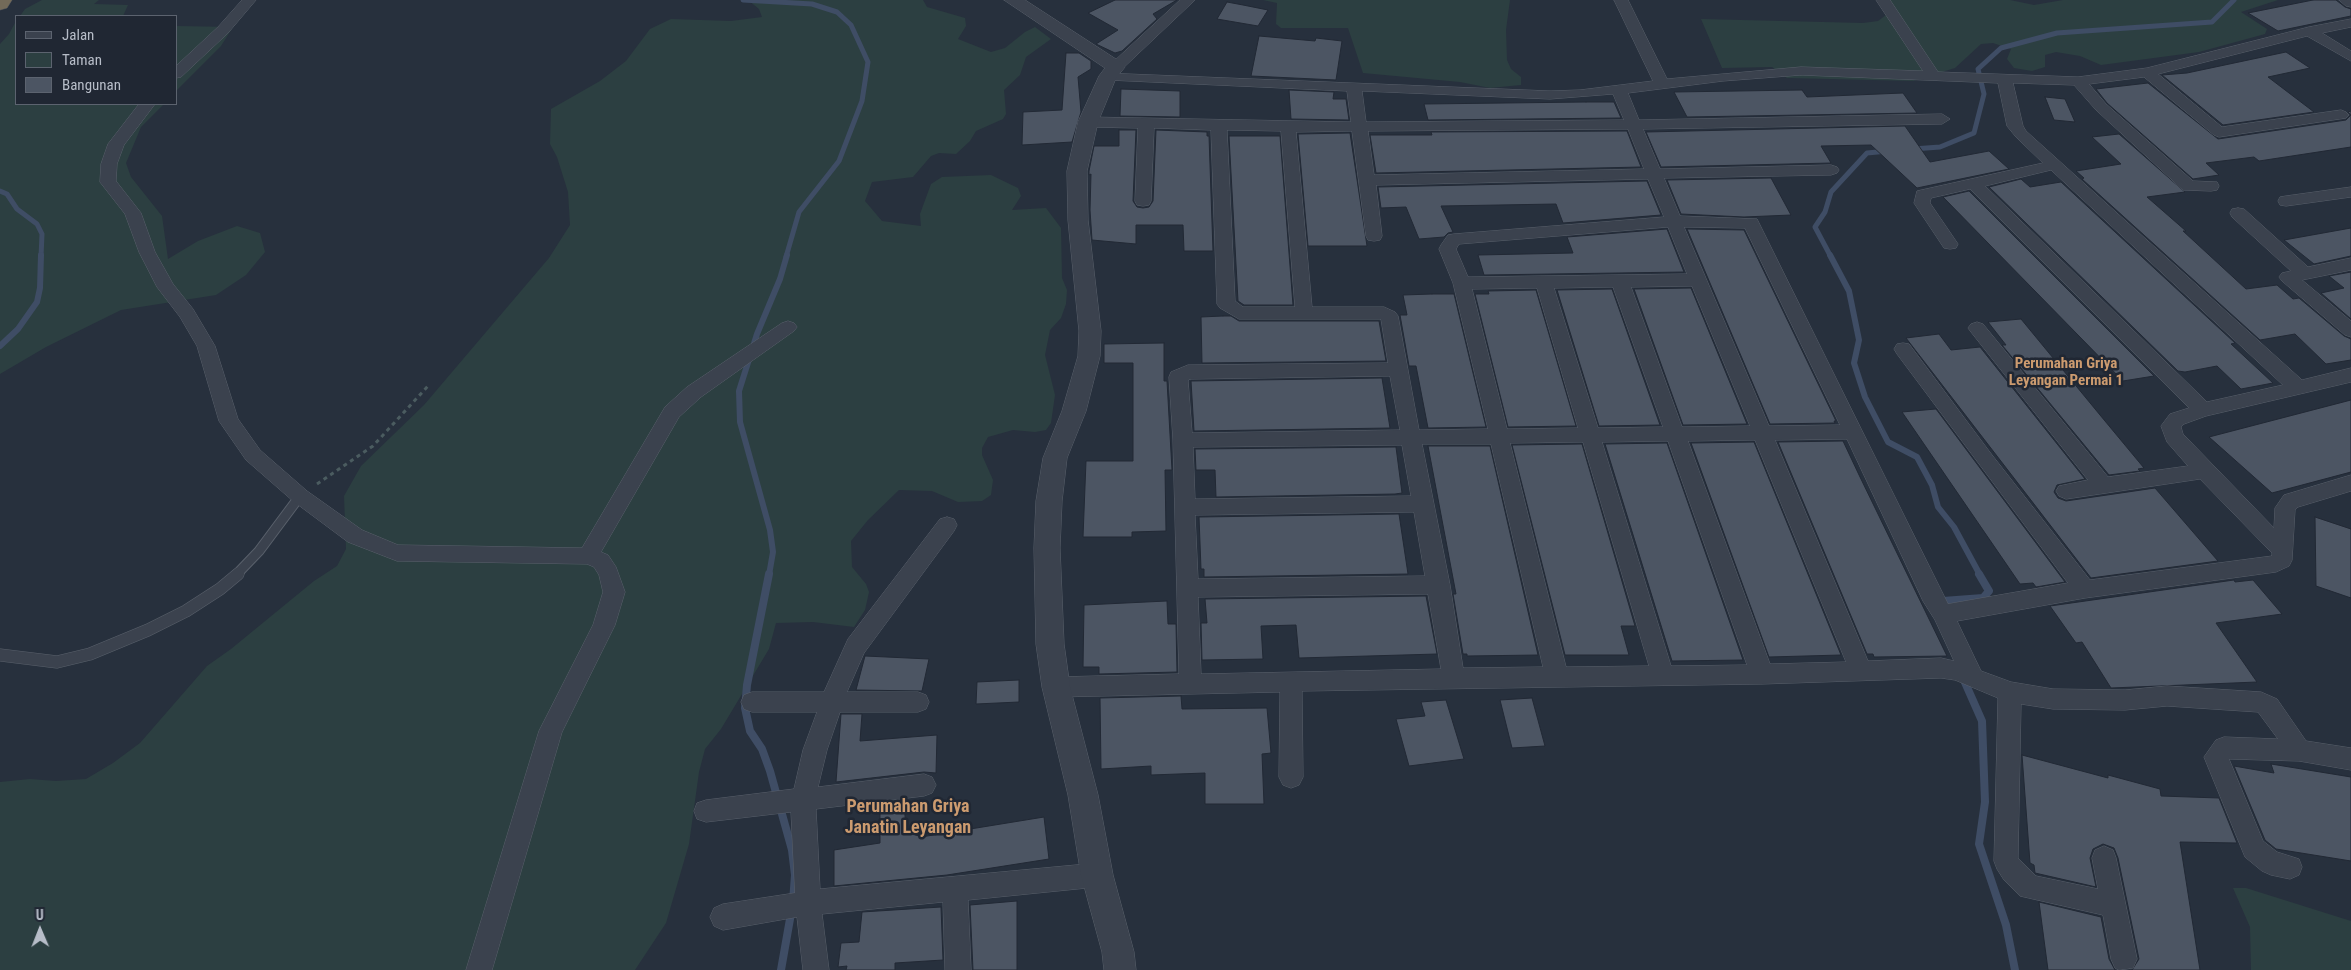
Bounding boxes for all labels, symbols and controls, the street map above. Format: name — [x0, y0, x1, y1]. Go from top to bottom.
legend — [15, 15, 178, 105]
text: Jalan — [62, 26, 94, 44]
text: Taman — [62, 51, 102, 69]
text: Bangunan — [62, 76, 121, 94]
district label: Perumahan Griya Leyangan Permai 1 — [2009, 355, 2123, 390]
district label: Perumahan Griya Janatin Leyangan — [845, 796, 971, 839]
north arrow — [15, 905, 65, 955]
text: U — [36, 907, 44, 923]

